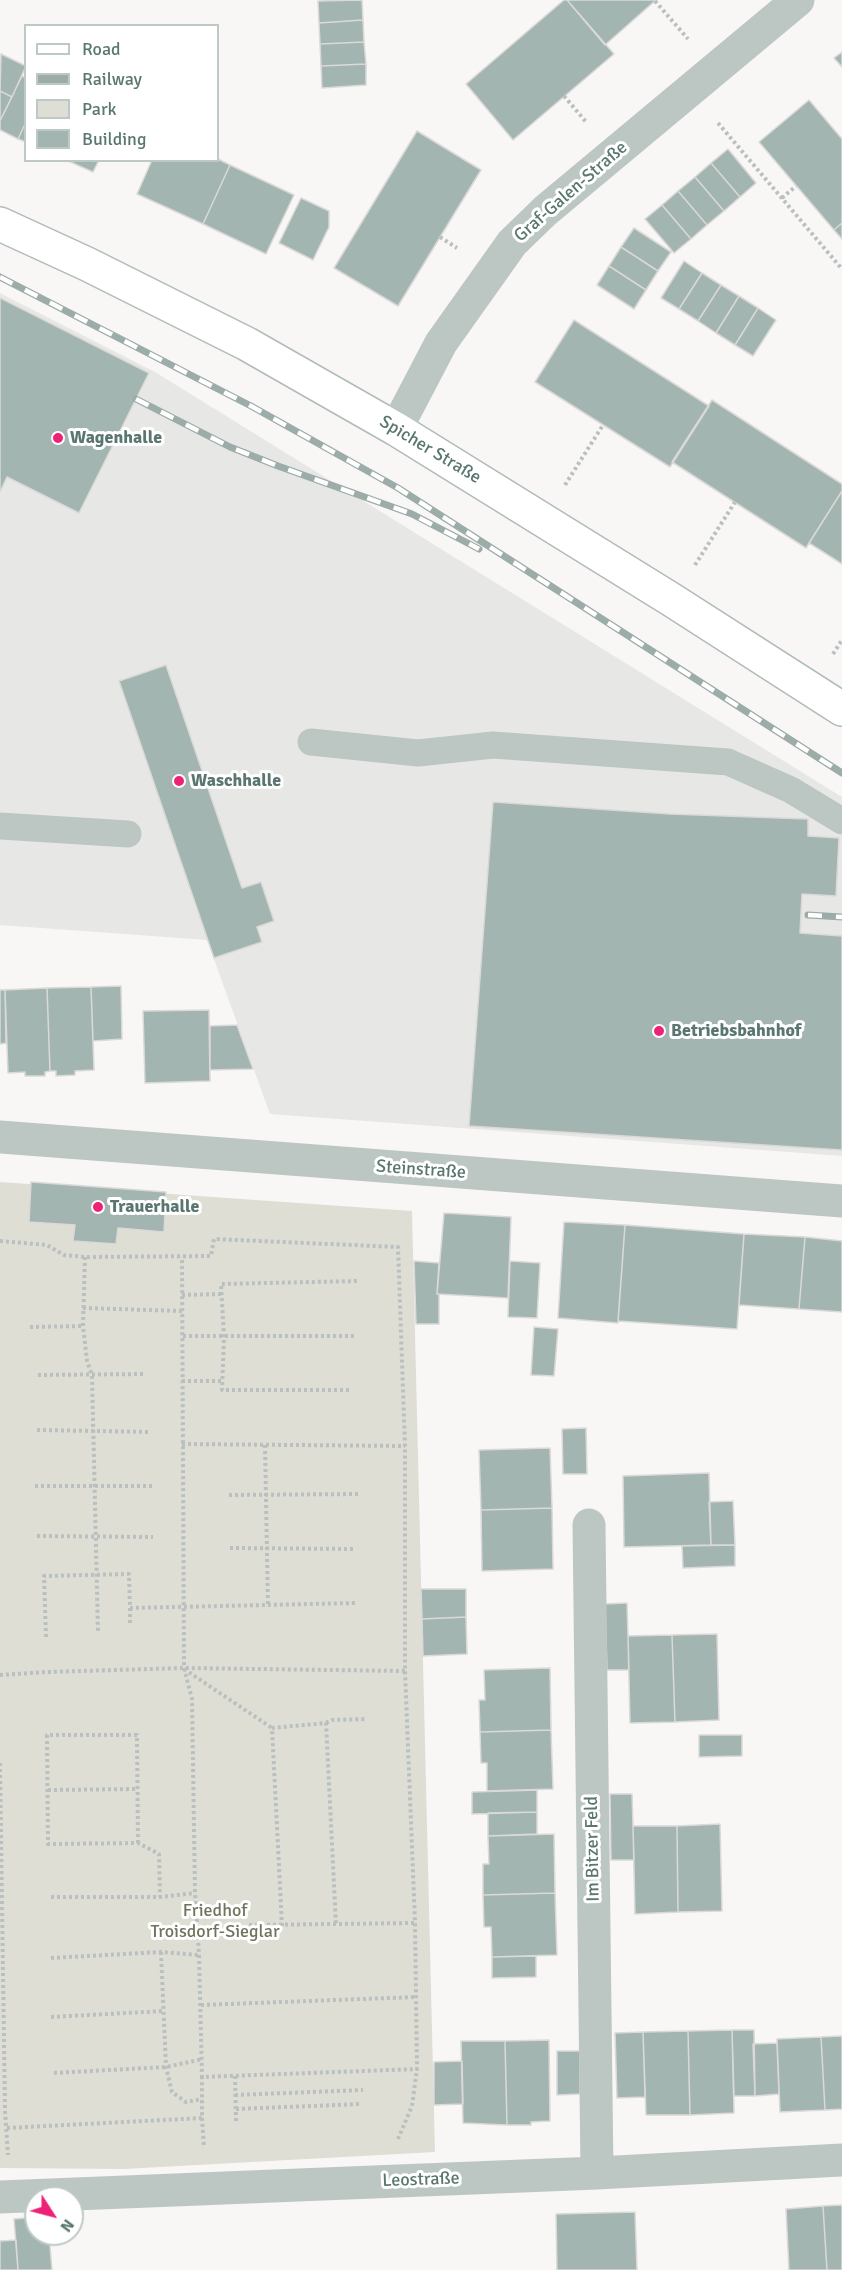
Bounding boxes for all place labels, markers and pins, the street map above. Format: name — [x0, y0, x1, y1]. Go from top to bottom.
place label: Wagenhalle — [70, 427, 162, 449]
marker: Wagenhalle — [51, 431, 65, 445]
place label: Waschhalle — [191, 770, 281, 792]
marker: Waschhalle — [172, 774, 186, 788]
place label: Betriebsbahnhof — [671, 1020, 801, 1042]
marker: Betriebsbahnhof — [652, 1024, 666, 1038]
place label: Trauerhalle — [110, 1196, 199, 1218]
marker: Trauerhalle — [91, 1200, 105, 1214]

